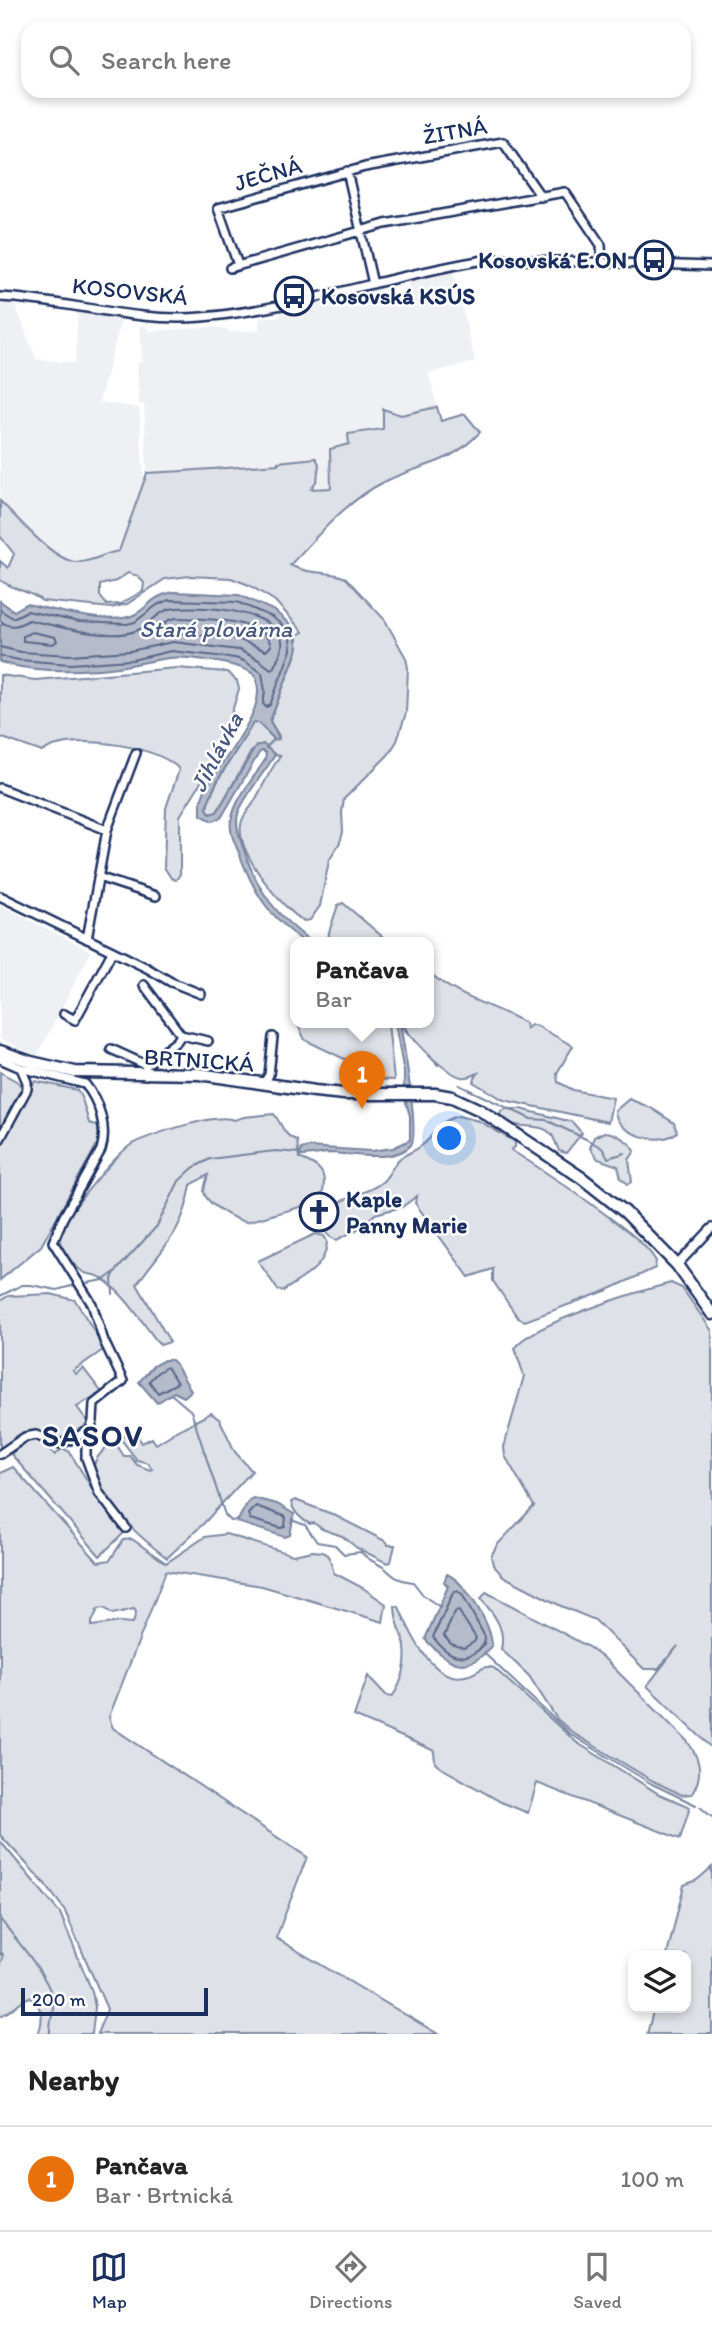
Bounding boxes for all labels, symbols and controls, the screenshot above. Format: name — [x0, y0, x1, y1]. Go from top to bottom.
search box — [21, 21, 691, 98]
icon: search — [45, 41, 83, 79]
text: Search here — [101, 44, 231, 76]
street label: ŽITNÁ — [421, 112, 490, 150]
street label: JEČNÁ — [231, 151, 305, 197]
bus stop icon: Kosovská E.ON — [633, 239, 675, 281]
place label: Kosovská E.ON — [478, 246, 627, 274]
street label: KOSOVSKÁ — [71, 271, 189, 311]
bus stop icon: Kosovská KSÚS — [273, 275, 315, 317]
place label: Kosovská KSÚS — [321, 282, 475, 310]
water label: Stará plovárna — [140, 614, 293, 643]
water label: Jihlávka — [183, 706, 249, 797]
popup — [290, 937, 434, 1028]
text: Pančava — [316, 953, 408, 985]
text: Bar — [316, 985, 352, 1013]
street label: BRTNICKÁ — [143, 1042, 255, 1078]
pin: 1 — [339, 1051, 385, 1109]
your location — [432, 1121, 466, 1155]
place label: Kaple Panny Marie — [346, 1185, 468, 1239]
church icon: Kaple Panny Marie — [298, 1191, 340, 1233]
district label: SASOV — [42, 1417, 144, 1454]
map controls — [628, 1950, 691, 2013]
button: layers — [628, 1950, 691, 2013]
scale bar — [21, 1985, 208, 2017]
text: 200 m — [32, 1988, 86, 2011]
text: Nearby — [28, 2061, 119, 2098]
text: Pančava — [95, 2149, 188, 2181]
text: 1 — [46, 2165, 56, 2193]
text: 100 m — [620, 2165, 684, 2193]
text: Bar · Brtnická — [95, 2181, 233, 2209]
tab: Map — [90, 2248, 128, 2313]
tab: Directions — [309, 2248, 393, 2313]
tab: Saved — [573, 2248, 622, 2313]

